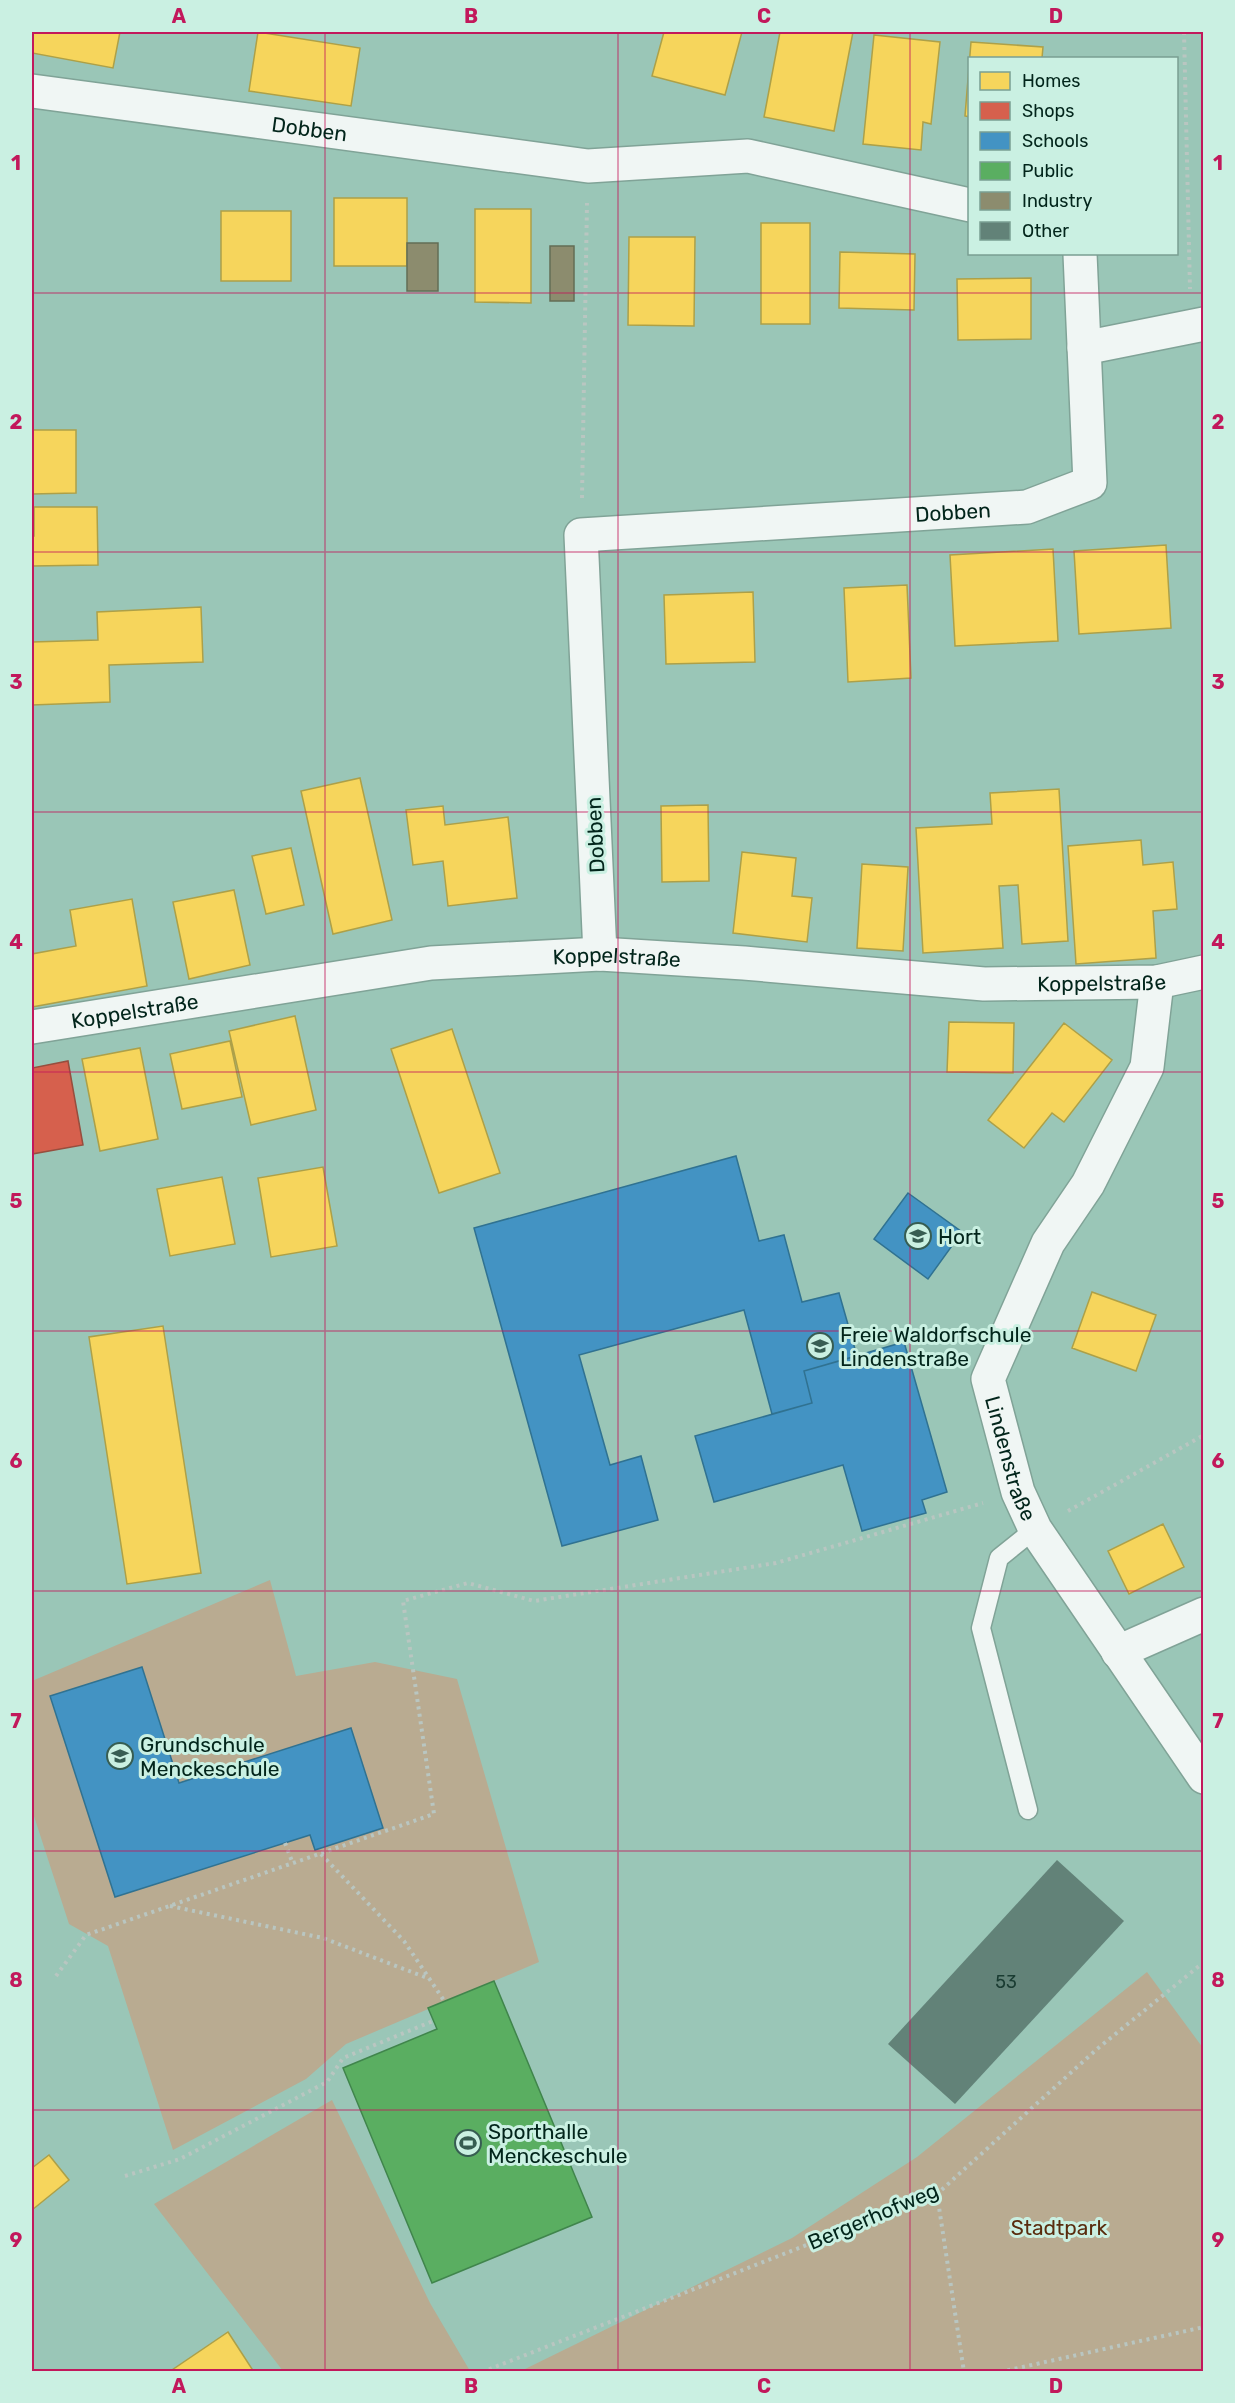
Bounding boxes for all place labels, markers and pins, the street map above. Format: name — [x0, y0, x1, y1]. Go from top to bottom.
school or university icon: Hort — [903, 1221, 933, 1251]
place label: Hort — [938, 1224, 981, 1249]
place label: Freie Waldorfschule Lindenstraße — [840, 1322, 1031, 1371]
school or university icon: Freie Waldorfschule Lindenstraße — [805, 1331, 835, 1361]
place label: Grundschule Menckeschule — [140, 1732, 279, 1781]
school or university icon: Grundschule Menckeschule — [105, 1741, 135, 1771]
place label: Sporthalle Menckeschule — [488, 2119, 627, 2168]
sports icon: Sporthalle Menckeschule — [453, 2128, 483, 2158]

